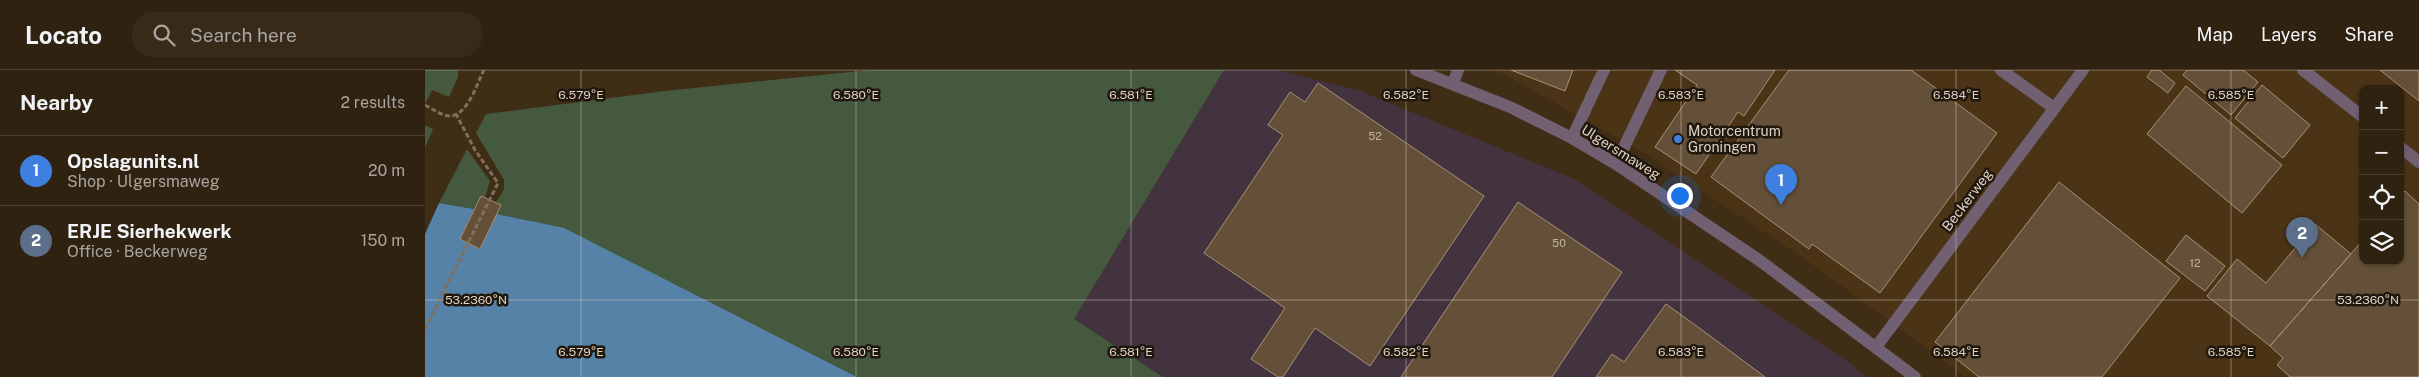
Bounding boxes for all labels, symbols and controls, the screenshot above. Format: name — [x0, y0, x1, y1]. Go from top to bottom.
search box — [132, 12, 482, 57]
text: Locato — [25, 21, 102, 49]
icon: search — [150, 21, 178, 49]
text: Search here — [190, 24, 297, 46]
text: Map — [2197, 24, 2233, 45]
text: Layers — [2261, 24, 2317, 45]
text: Share — [2345, 24, 2394, 45]
map controls — [2359, 85, 2404, 265]
button: + — [2359, 85, 2404, 130]
text: 6.579°E — [558, 88, 604, 102]
text: 6.580°E — [833, 88, 879, 102]
text: 6.581°E — [1109, 88, 1153, 102]
text: 6.582°E — [1383, 88, 1429, 102]
text: 6.583°E — [1658, 88, 1704, 102]
text: 6.584°E — [1933, 88, 1979, 102]
text: 6.585°E — [2208, 88, 2254, 102]
text: Nearby — [20, 90, 93, 115]
text: 2 results — [340, 93, 405, 112]
street label: Ulgersmaweg — [1579, 121, 1664, 183]
place label: Motorcentrum Groningen — [1688, 123, 1781, 155]
house number: 52 — [1368, 130, 1382, 142]
button: − — [2359, 130, 2404, 175]
marker: Motorcentrum Groningen — [1672, 133, 1684, 145]
text: Opslagunits.nl — [67, 150, 200, 172]
text: 1 — [33, 161, 39, 180]
text: 20 m — [368, 161, 405, 180]
pin: 1 — [1765, 164, 1797, 205]
street label: Beckerweg — [1939, 166, 1996, 234]
text: Shop · Ulgersmaweg — [67, 172, 220, 191]
button: locate — [2359, 175, 2404, 220]
your location — [1667, 183, 1693, 209]
pin: 2 — [2286, 217, 2318, 258]
text: ERJE Sierhekwerk — [67, 220, 231, 242]
button: layers — [2359, 220, 2404, 265]
text: 2 — [31, 231, 41, 250]
text: 150 m — [361, 231, 405, 250]
house number: 50 — [1552, 237, 1566, 249]
text: Office · Beckerweg — [67, 242, 208, 261]
house number: 12 — [2189, 257, 2201, 269]
text: 53.2360°N — [445, 293, 507, 307]
text: 53.2360°N — [2337, 293, 2399, 307]
text: 6.579°E — [558, 345, 604, 359]
text: 6.580°E — [833, 345, 879, 359]
text: 6.581°E — [1109, 345, 1153, 359]
text: 6.582°E — [1383, 345, 1429, 359]
text: 6.583°E — [1658, 345, 1704, 359]
text: 6.584°E — [1933, 345, 1979, 359]
text: 6.585°E — [2208, 345, 2254, 359]

